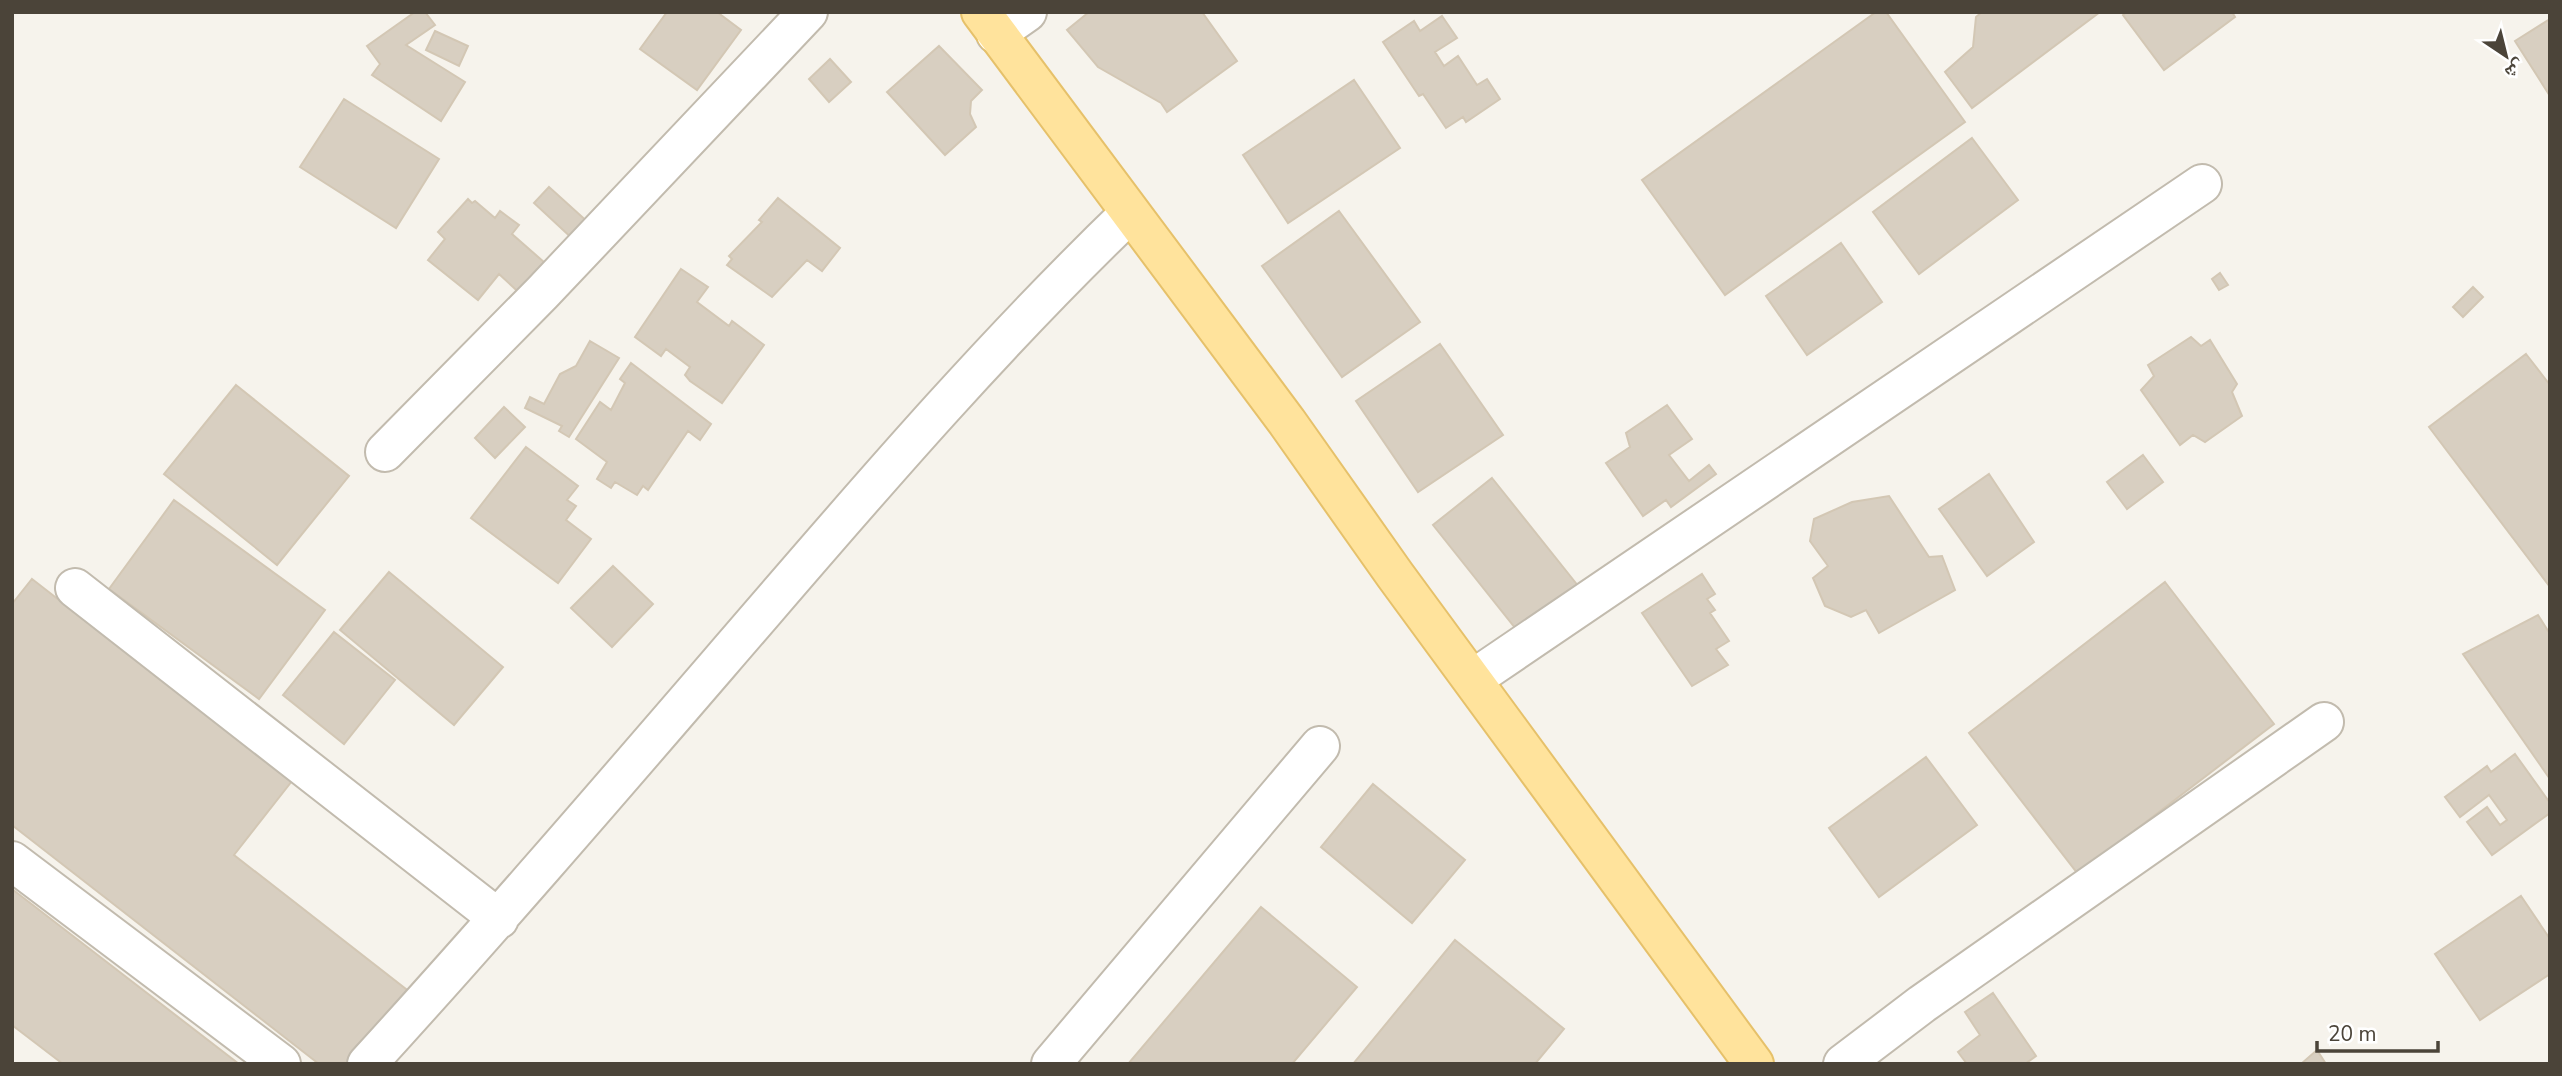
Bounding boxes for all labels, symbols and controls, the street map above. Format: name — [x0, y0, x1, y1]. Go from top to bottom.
north arrow — [2471, 21, 2541, 91]
text: ش — [2499, 53, 2531, 86]
scale bar — [2317, 1010, 2438, 1054]
text: 20 m — [2328, 1020, 2377, 1048]

